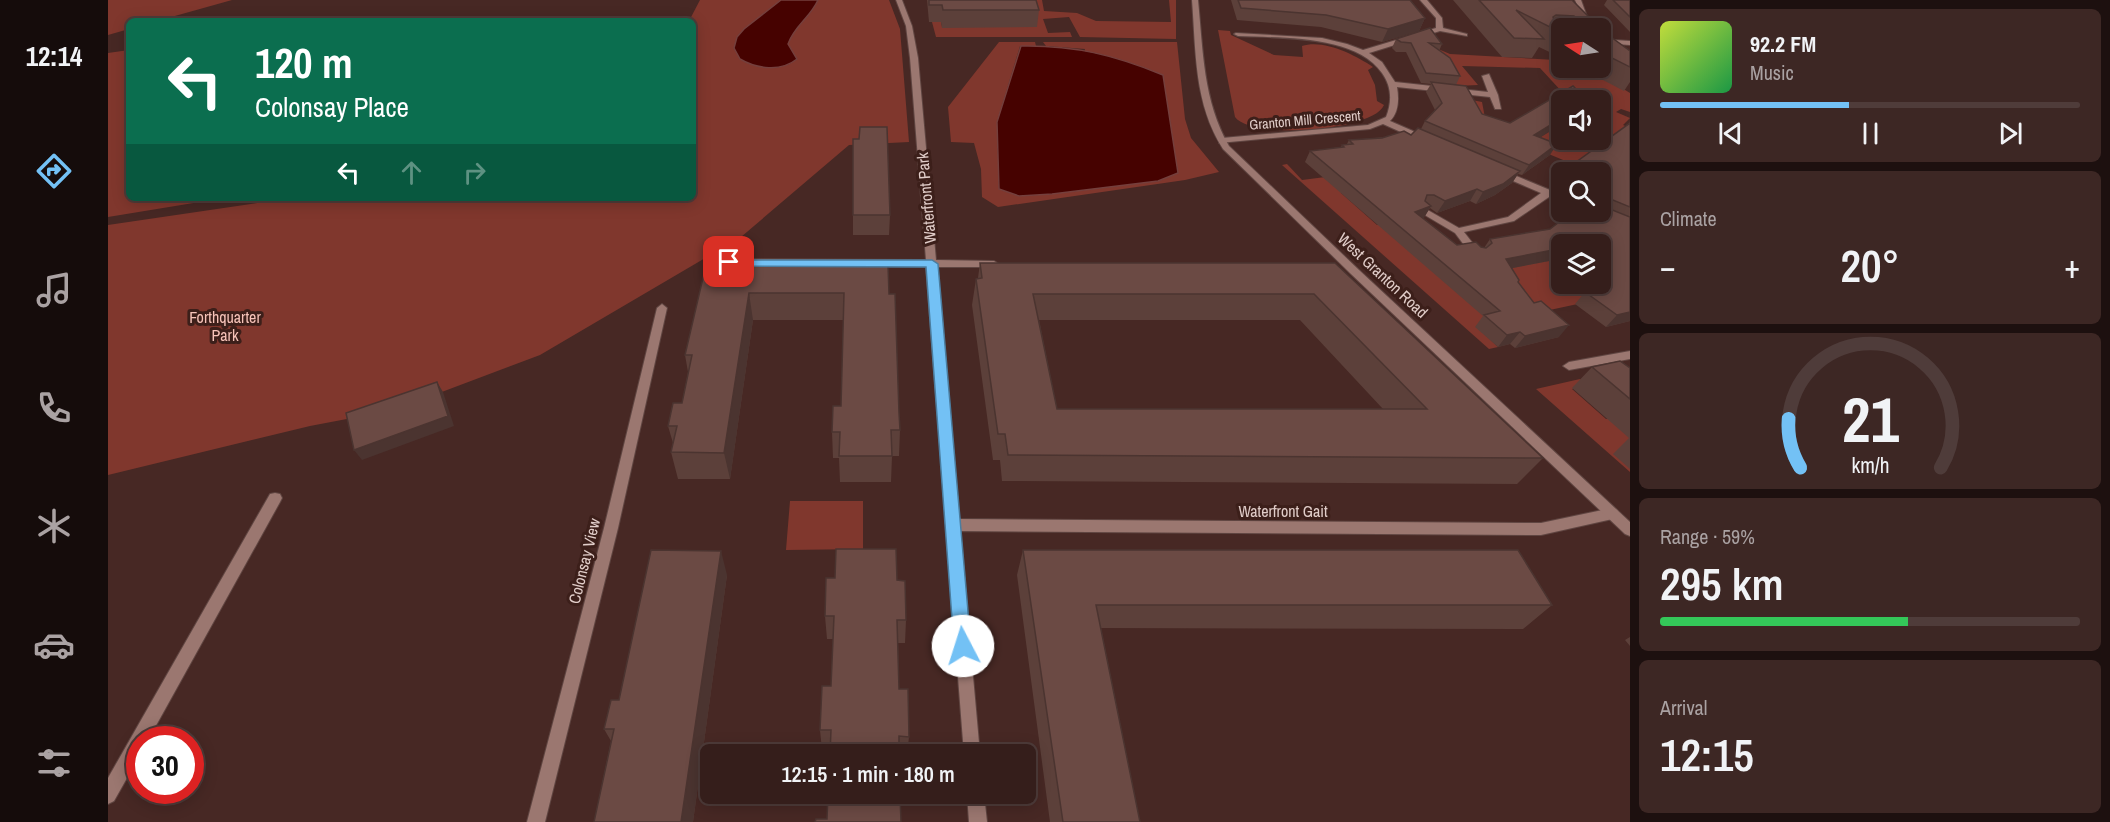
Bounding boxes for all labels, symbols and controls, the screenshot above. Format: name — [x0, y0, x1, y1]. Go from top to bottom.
north arrow — [1551, 18, 1611, 78]
map controls — [1551, 18, 1611, 294]
text: 92.2 FM — [1750, 29, 1816, 59]
text: 120 m — [255, 35, 353, 91]
text: 12:14 — [26, 38, 82, 74]
icon: left — [156, 42, 234, 120]
text: Music — [1750, 59, 1794, 86]
text: Colonsay Place — [255, 89, 409, 125]
button: sound — [1551, 90, 1611, 150]
street label: Granton Mill Crescent — [1249, 106, 1361, 134]
icon: previous — [1714, 117, 1747, 150]
icon: pause — [1854, 117, 1887, 150]
icon: next — [1994, 117, 2027, 150]
icon: directions — [33, 150, 75, 192]
street label: Waterfront Park — [911, 151, 941, 244]
icon: left — [332, 156, 365, 189]
icon: ahead — [395, 156, 428, 189]
icon: right — [458, 156, 491, 189]
button: search — [1551, 162, 1611, 222]
text: Climate — [1660, 205, 1717, 232]
street label: West Granton Road — [1333, 227, 1433, 323]
button: layers — [1551, 234, 1611, 294]
text: 20° — [1840, 235, 1900, 296]
pin — [703, 236, 754, 287]
text: − — [1660, 244, 1676, 288]
text: + — [2064, 244, 2080, 288]
icon: arrive — [712, 245, 745, 278]
icon: music — [33, 269, 75, 311]
park label: Forthquarter Park — [189, 306, 261, 346]
text: 21 — [1842, 377, 1899, 461]
icon: phone — [33, 387, 75, 429]
text: km/h — [1851, 451, 1889, 480]
street label: Waterfront Gait — [1238, 500, 1328, 522]
icon: climate — [33, 505, 75, 547]
street label: Colonsay View — [563, 515, 605, 606]
text: Range · 59% — [1660, 523, 1755, 550]
text: 295 km — [1660, 553, 1784, 614]
position arrow — [931, 614, 995, 678]
icon: car — [33, 624, 75, 666]
text: Arrival — [1660, 694, 1707, 721]
text: 12:15 — [1660, 724, 1754, 785]
speed limit sign: 30 — [126, 726, 204, 804]
icon: filters — [33, 742, 75, 784]
text: 12:15 · 1 min · 180 m — [781, 759, 955, 789]

